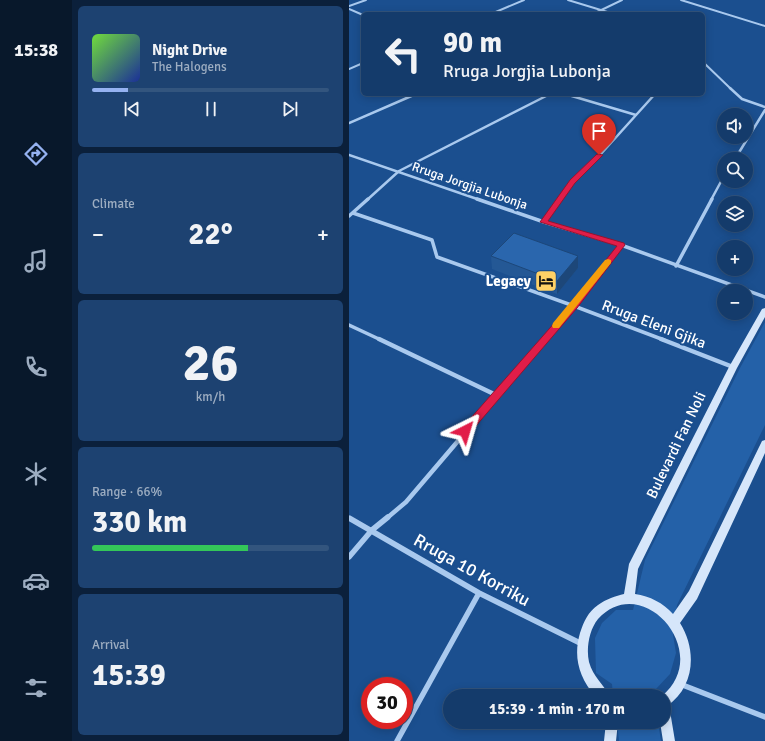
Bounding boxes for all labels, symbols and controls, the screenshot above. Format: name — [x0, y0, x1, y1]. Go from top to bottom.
text: 90 m — [443, 26, 502, 60]
icon: left — [377, 28, 429, 80]
text: 15:38 — [14, 39, 58, 61]
text: Night Drive — [152, 41, 227, 59]
text: The Halogens — [152, 59, 227, 75]
text: Rruga Jorgjia Lubonja — [443, 60, 611, 82]
icon: previous — [121, 98, 143, 120]
icon: pause — [200, 98, 222, 120]
icon: next — [279, 98, 301, 120]
map controls — [717, 108, 753, 320]
button: sound — [717, 108, 753, 144]
pin — [582, 114, 616, 155]
icon: arrive — [588, 120, 610, 142]
icon: directions — [22, 140, 50, 168]
button: search — [717, 152, 753, 188]
street label: Rruga Jorgjia Lubonja — [410, 159, 530, 213]
text: Climate — [92, 196, 135, 212]
button: layers — [717, 196, 753, 232]
text: 22° — [188, 216, 233, 253]
text: − — [92, 221, 104, 248]
text: + — [317, 221, 329, 248]
button: + — [717, 240, 753, 276]
icon: music — [22, 247, 50, 275]
hotel icon: Legacy — [533, 268, 559, 294]
place label: Legacy — [486, 272, 532, 290]
button: − — [717, 284, 753, 320]
street label: Rruga Eleni Gjika — [599, 296, 709, 352]
text: 26 — [182, 331, 239, 395]
icon: phone — [22, 353, 50, 381]
text: km/h — [196, 389, 225, 405]
street label: Bulevardi Fan Noli — [642, 389, 710, 501]
position arrow — [444, 410, 486, 452]
icon: climate — [22, 460, 50, 488]
text: Range · 66% — [92, 484, 162, 500]
text: 330 km — [92, 504, 187, 541]
street label: Rruga 10 Korriku — [410, 529, 534, 611]
icon: car — [22, 567, 50, 595]
text: Arrival — [92, 637, 129, 653]
text: 15:39 — [92, 657, 166, 694]
icon: filters — [22, 674, 50, 702]
speed limit sign: 30 — [361, 677, 413, 729]
text: 15:39 · 1 min · 170 m — [489, 700, 625, 718]

